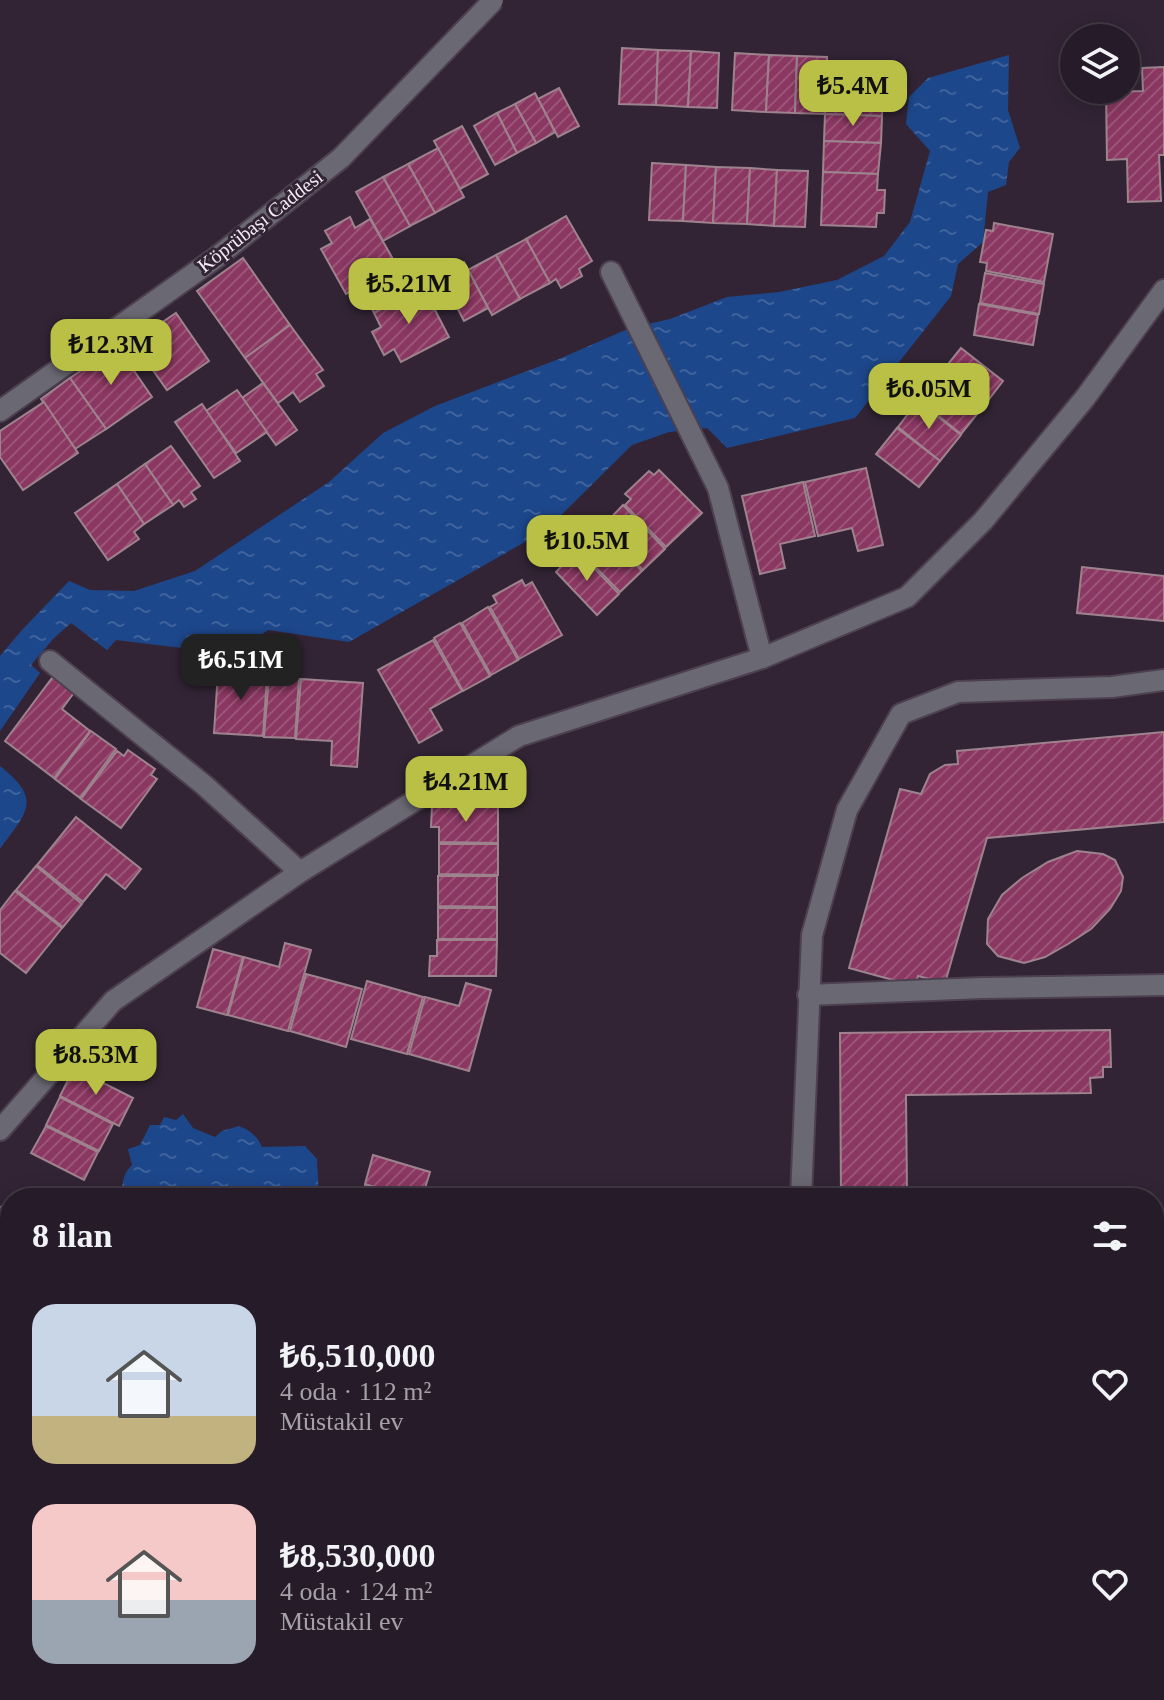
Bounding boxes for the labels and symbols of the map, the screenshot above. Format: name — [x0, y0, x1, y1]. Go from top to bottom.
pin: ₺5.4M — [797, 60, 909, 128]
street label: Köprübaşı Caddesi — [193, 165, 328, 277]
pin: ₺5.21M — [344, 258, 474, 326]
pin: ₺12.3M — [46, 319, 176, 387]
pin: ₺6.05M — [864, 363, 994, 431]
pin: ₺10.5M — [522, 515, 652, 583]
pin: ₺6.51M — [176, 634, 306, 702]
pin: ₺4.21M — [401, 756, 531, 824]
pin: ₺8.53M — [31, 1029, 161, 1097]

